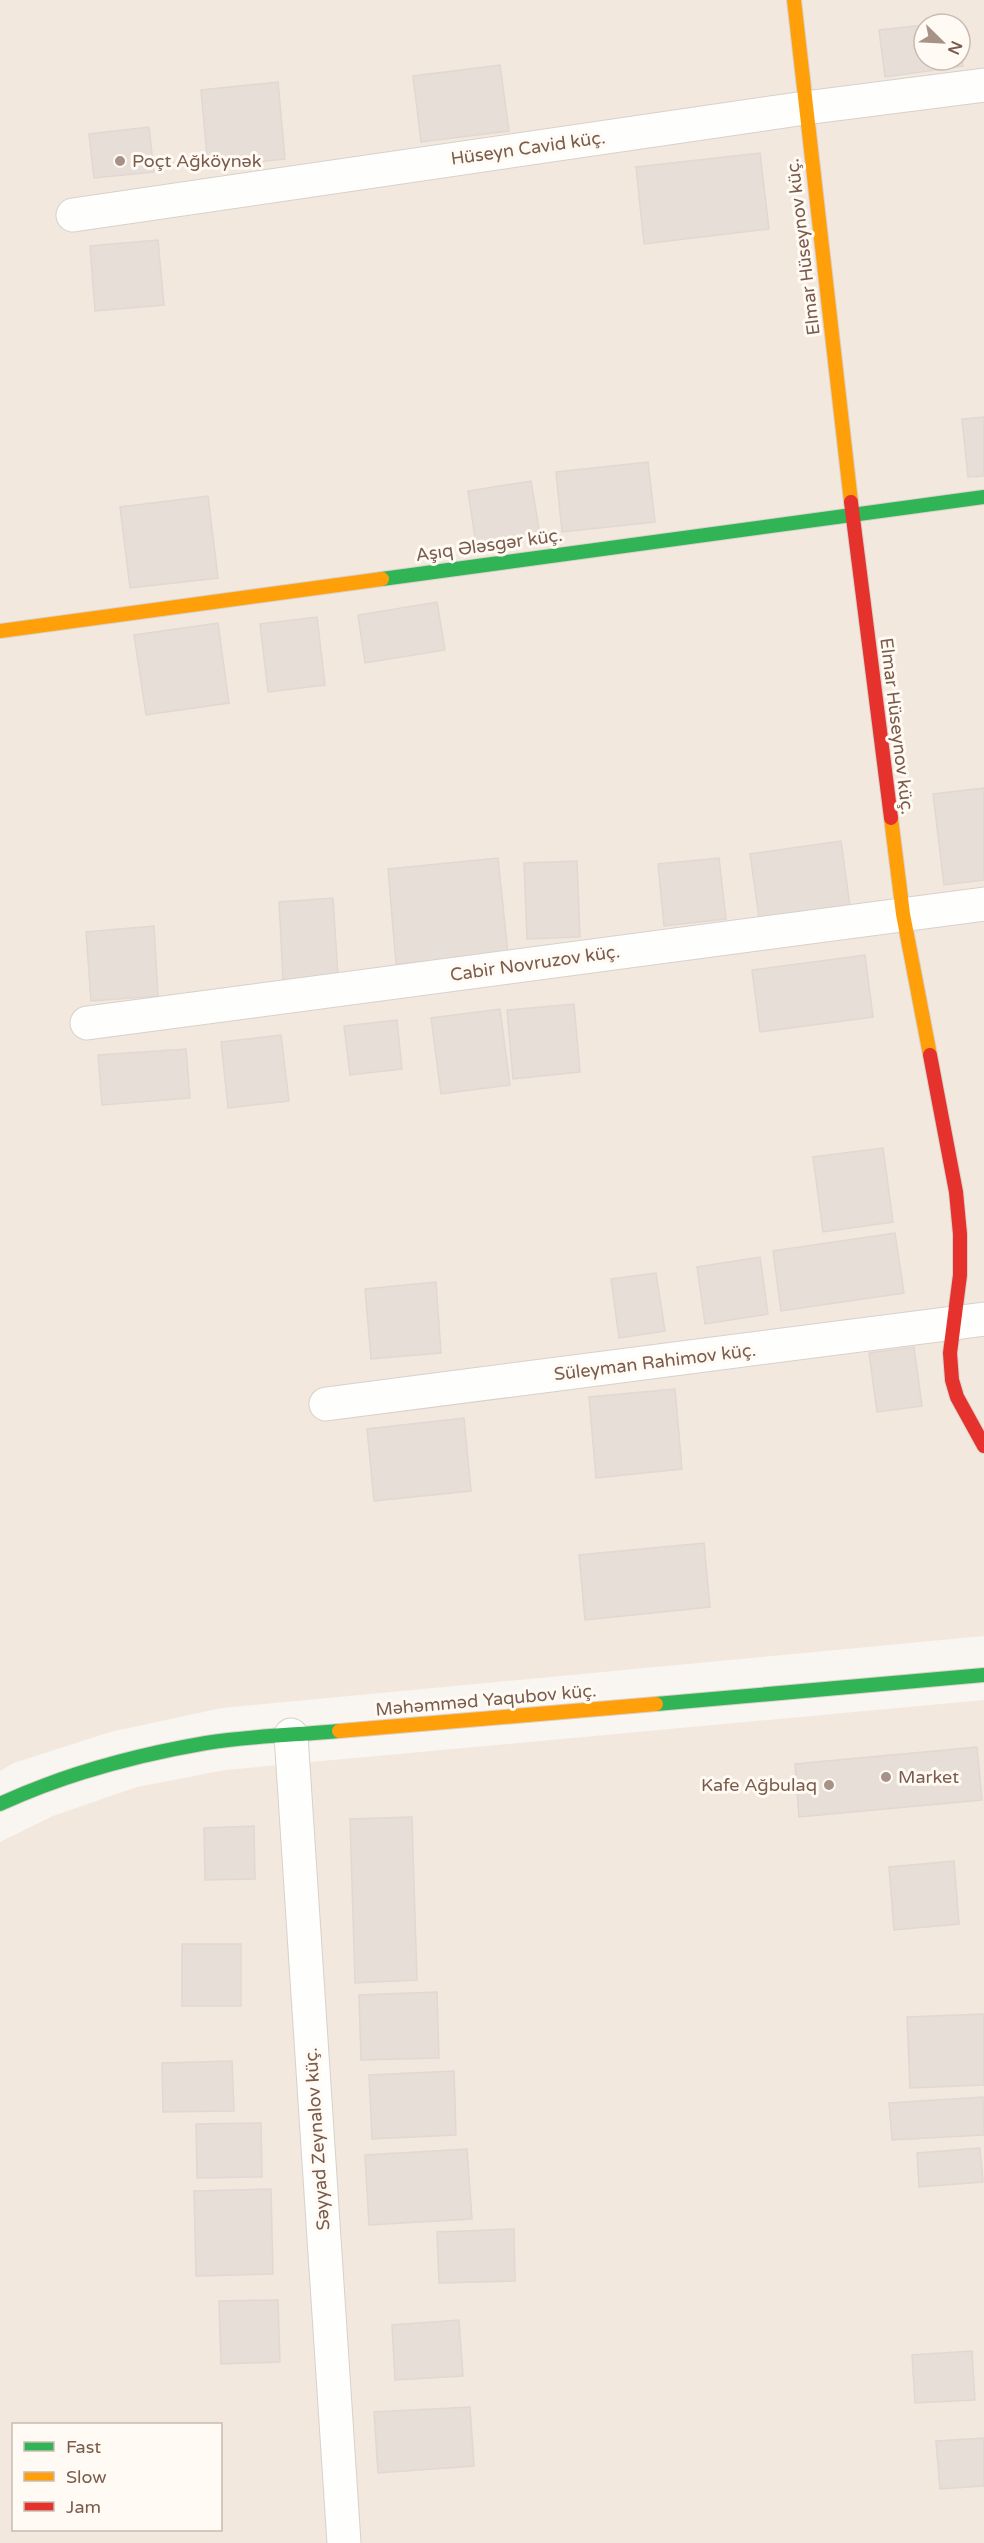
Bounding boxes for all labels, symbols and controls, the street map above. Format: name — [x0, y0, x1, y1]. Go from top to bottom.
north arrow — [912, 12, 972, 72]
text: N — [943, 38, 967, 58]
street label: Hüseyn Cavid küç. — [449, 126, 607, 170]
place label: Poçt Ağköynək — [132, 150, 262, 172]
marker: Poçt Ağköynək — [113, 154, 127, 168]
street label: Elmar Hüseynov küç. — [781, 157, 825, 337]
street label: Aşıq Ələsgər küç. — [414, 524, 564, 566]
street label: Elmar Hüseynov küç. — [875, 636, 919, 816]
street label: Cabir Novruzov küç. — [449, 940, 621, 986]
street label: Süleyman Rahimov küç. — [553, 1339, 757, 1385]
street label: Məhəmməd Yaqubov küç. — [375, 1679, 597, 1721]
place label: Market — [898, 1766, 959, 1788]
marker: Market — [879, 1770, 893, 1784]
place label: Kafe Ağbulaq — [701, 1774, 817, 1796]
marker: Kafe Ağbulaq — [822, 1778, 836, 1792]
street label: Səyyad Zeynalov küç. — [300, 2047, 334, 2231]
legend — [12, 2423, 222, 2531]
text: Fast — [66, 2436, 101, 2458]
text: Slow — [66, 2466, 107, 2488]
text: Jam — [66, 2496, 101, 2518]

